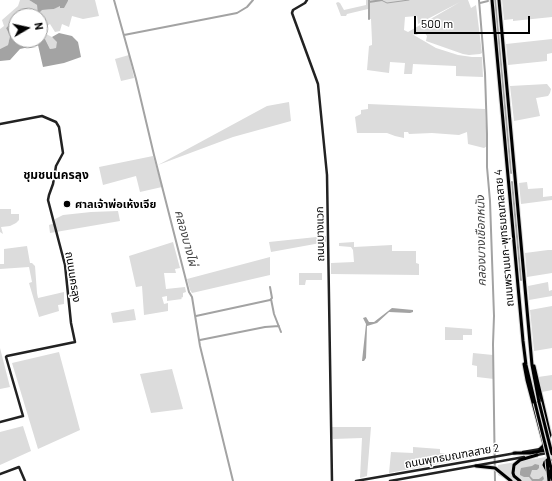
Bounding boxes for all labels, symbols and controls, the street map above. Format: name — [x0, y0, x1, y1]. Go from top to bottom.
north arrow — [8, 8, 48, 48]
scale bar — [416, 8, 532, 34]
text: 500 m — [421, 16, 453, 30]
text: N — [32, 22, 46, 31]
district label: ชุมชนนครลุง — [23, 168, 89, 182]
street label: ถนนพรานนก-พุทธมณฑลสาย 4 — [491, 169, 517, 307]
water label: คลองบางเชือกหนัง — [473, 195, 489, 287]
place label: ศาลเจ้าพ่อเห้งเจีย — [75, 197, 156, 211]
marker: ศาลเจ้าพ่อเห้งเจีย — [62, 199, 72, 209]
street label: ถนนบางแวก — [313, 206, 327, 262]
water label: คลองบางไผ่ — [172, 208, 200, 268]
street label: ถนนนครลุง — [62, 251, 84, 303]
street label: ถนนพุทธมณฑลสาย 2 — [404, 441, 500, 471]

